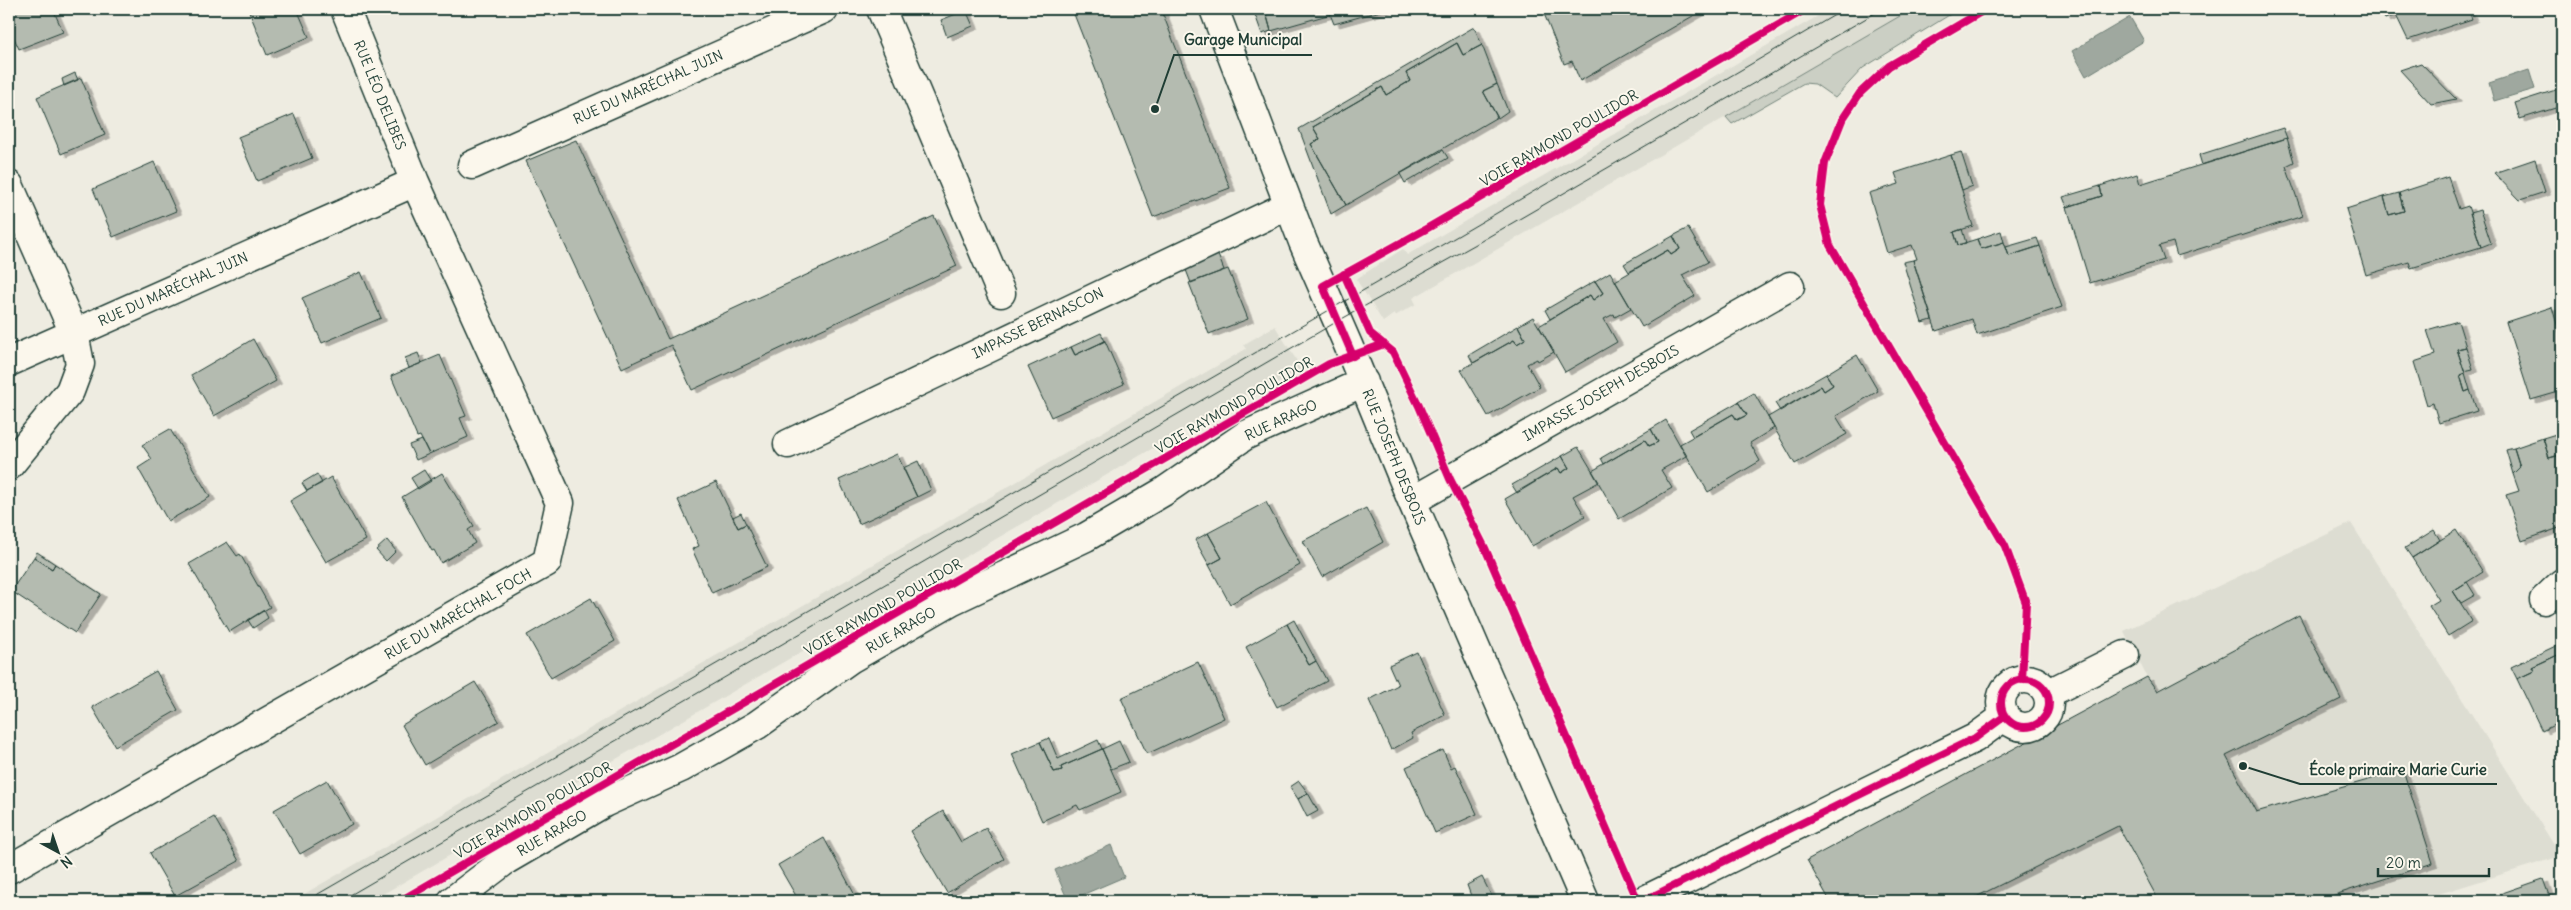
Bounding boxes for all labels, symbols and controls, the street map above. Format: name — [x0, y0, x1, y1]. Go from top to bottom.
callout: Garage Municipal — [1174, 25, 1312, 55]
text: Garage Municipal — [1184, 30, 1302, 50]
street label: RUE LÉO DELIBES — [350, 37, 410, 153]
street label: RUE DU MARÉCHAL JUIN — [570, 46, 726, 128]
street label: VOIE RAYMOND POULIDOR — [1477, 85, 1641, 191]
street label: RUE DU MARÉCHAL JUIN — [95, 248, 251, 330]
street label: IMPASSE BERNASCON — [969, 283, 1107, 363]
street label: IMPASSE JOSEPH DESBOIS — [1520, 341, 1682, 445]
street label: VOIE RAYMOND POULIDOR — [1152, 352, 1316, 458]
street label: RUE JOSEPH DESBOIS — [1358, 386, 1430, 528]
street label: RUE ARAGO — [1242, 395, 1320, 445]
street label: VOIE RAYMOND POULIDOR — [801, 554, 965, 660]
street label: RUE DU MARÉCHAL FOCH — [381, 564, 535, 664]
street label: RUE ARAGO — [863, 603, 939, 657]
callout: École primaire Marie Curie — [2300, 754, 2497, 784]
street label: VOIE RAYMOND POULIDOR — [451, 757, 615, 863]
text: École primaire Marie Curie — [2309, 759, 2487, 780]
street label: RUE ARAGO — [514, 806, 590, 860]
north arrow — [32, 828, 82, 878]
scale bar — [2378, 845, 2490, 877]
text: N — [57, 852, 76, 872]
text: 20 m — [2386, 853, 2421, 872]

